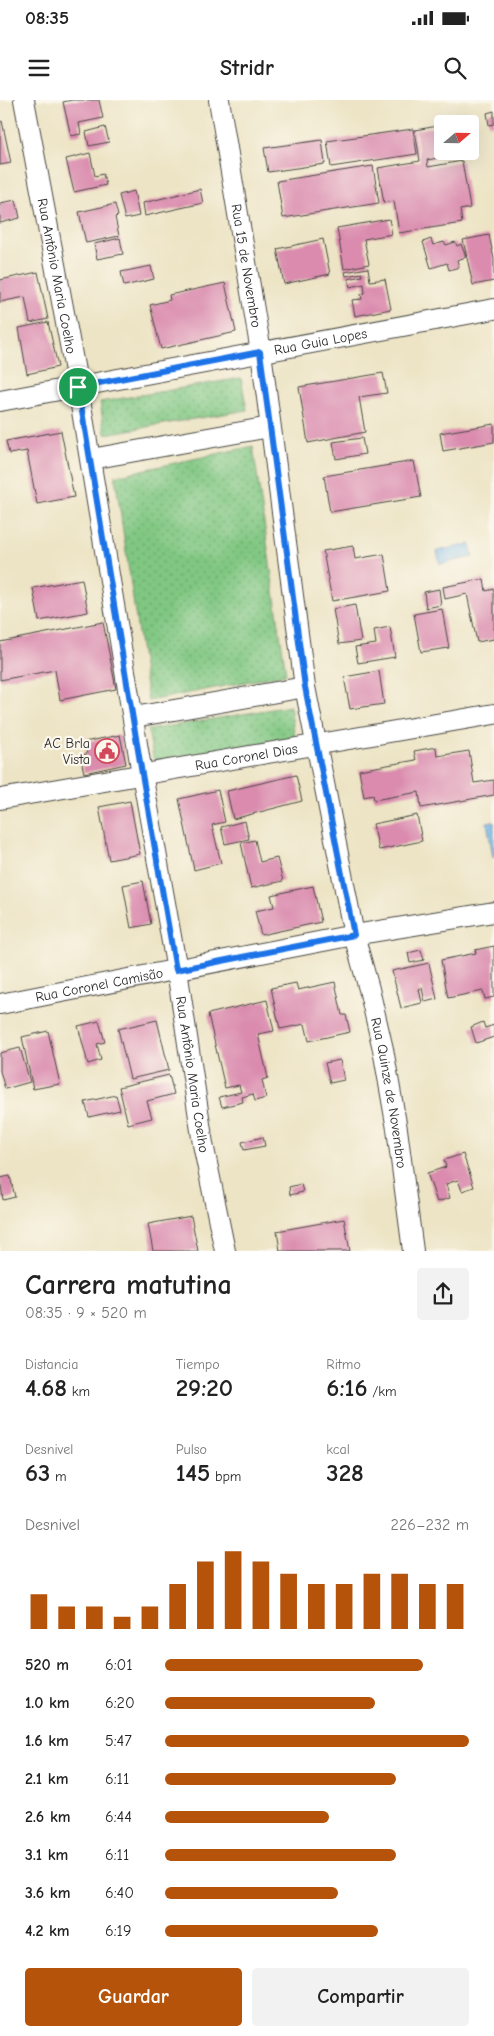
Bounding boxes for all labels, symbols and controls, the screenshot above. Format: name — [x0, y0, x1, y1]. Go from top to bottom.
text: 08:35 — [25, 7, 69, 29]
icon: menu — [25, 54, 53, 82]
icon: search — [441, 54, 469, 82]
text: Stridr — [220, 55, 274, 81]
north arrow — [434, 115, 479, 160]
map controls — [434, 115, 479, 160]
street label: Rua Antônio Maria Coelho — [34, 197, 80, 355]
street label: Rua 15 de Novembro — [227, 203, 265, 329]
street label: Rua Guia Lopes — [273, 325, 369, 359]
pin — [57, 366, 99, 408]
icon: arrive — [64, 373, 92, 401]
place label: AC Brla Vista — [44, 735, 90, 768]
public building icon: AC Brla Vista — [94, 738, 120, 764]
street label: Rua Coronel Dias — [194, 740, 299, 774]
street label: Rua Coronel Camisão — [34, 964, 165, 1006]
street label: Rua Antônio Maria Coelho — [172, 995, 213, 1154]
street label: Rua Quinze de Novembro — [367, 1016, 410, 1169]
button: share — [417, 1268, 469, 1320]
text: Carrera matutina — [25, 1269, 232, 1301]
text: 08:35 · 9 × 520 m — [25, 1304, 147, 1322]
text: Distancia — [25, 1356, 79, 1373]
text: Tiempo — [176, 1356, 220, 1373]
text: Ritmo — [326, 1356, 361, 1373]
text: 4.68 — [25, 1373, 67, 1402]
text: 29:20 — [176, 1373, 233, 1402]
text: 6:16 — [326, 1373, 367, 1402]
text: km — [67, 1383, 90, 1400]
text: /km — [367, 1383, 397, 1400]
text: Desnivel — [25, 1441, 73, 1458]
text: Pulso — [176, 1441, 207, 1458]
text: kcal — [326, 1441, 350, 1458]
text: 63 — [25, 1458, 50, 1487]
text: 145 — [176, 1458, 210, 1487]
text: 328 — [326, 1458, 364, 1487]
text: m — [50, 1468, 67, 1485]
text: bpm — [210, 1468, 241, 1485]
text: Desnivel — [25, 1516, 80, 1534]
text: 226–232 m — [391, 1516, 469, 1534]
text: 520 m — [25, 1656, 69, 1674]
text: 6:01 — [105, 1656, 133, 1674]
text: 1.0 km — [25, 1694, 70, 1712]
text: 6:20 — [105, 1694, 135, 1712]
text: 1.6 km — [25, 1732, 69, 1750]
text: 5:47 — [105, 1732, 132, 1750]
text: 2.1 km — [25, 1770, 68, 1788]
text: 6:11 — [105, 1770, 129, 1788]
text: 2.6 km — [25, 1808, 70, 1826]
text: 6:44 — [105, 1808, 132, 1826]
text: 3.1 km — [25, 1846, 68, 1864]
text: 6:11 — [105, 1846, 129, 1864]
text: 3.6 km — [25, 1884, 70, 1902]
text: 6:40 — [105, 1884, 134, 1902]
text: 4.2 km — [25, 1922, 70, 1940]
text: 6:19 — [105, 1922, 131, 1940]
button: Guardar — [25, 1968, 242, 2026]
button: Compartir — [252, 1968, 469, 2026]

